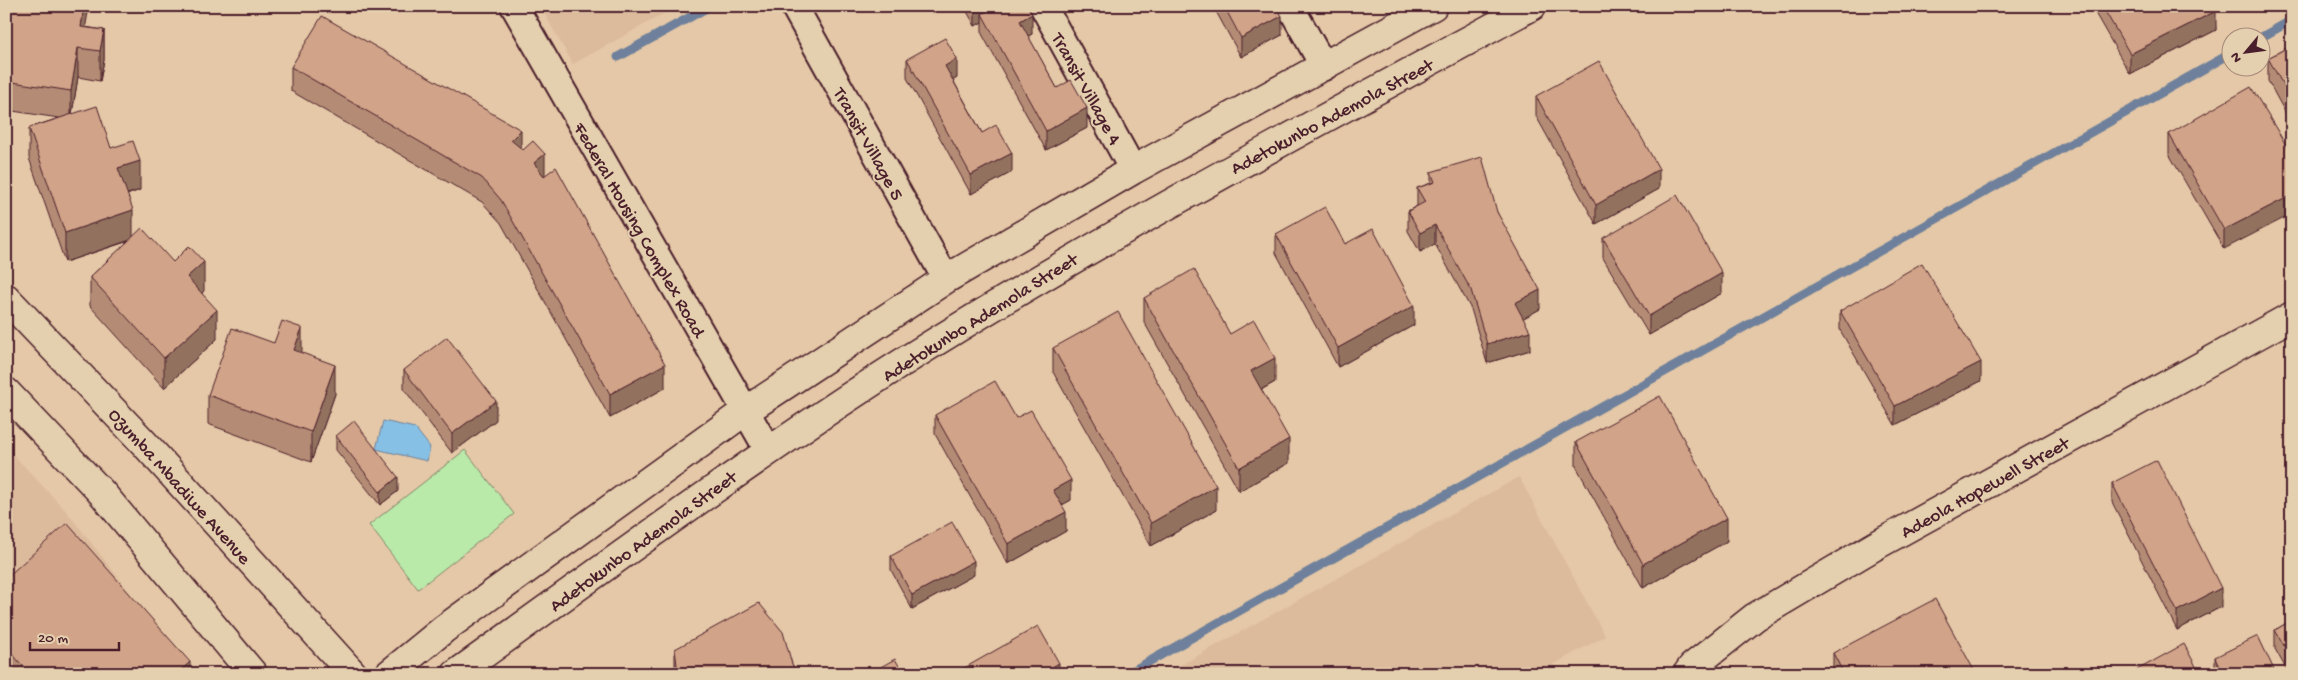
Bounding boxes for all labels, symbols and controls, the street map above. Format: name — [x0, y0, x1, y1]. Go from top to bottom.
north arrow — [2220, 28, 2270, 78]
street label: Transit Village 4 — [1044, 29, 1125, 150]
text: N — [2227, 49, 2246, 65]
street label: Adetokunbo Ademola Street — [1227, 54, 1440, 181]
street label: Transit Village 5 — [826, 83, 907, 205]
street label: Federal Housing Complex Road — [566, 118, 710, 344]
street label: Adetokunbo Ademola Street — [879, 248, 1085, 389]
street label: Ozumba Mbadiwe Avenue — [102, 404, 255, 570]
street label: Adeola Hopewell Street — [1897, 432, 2076, 545]
street label: Adetokunbo Ademola Street — [546, 466, 744, 619]
scale bar — [30, 620, 119, 652]
text: 20 m — [38, 630, 68, 648]

